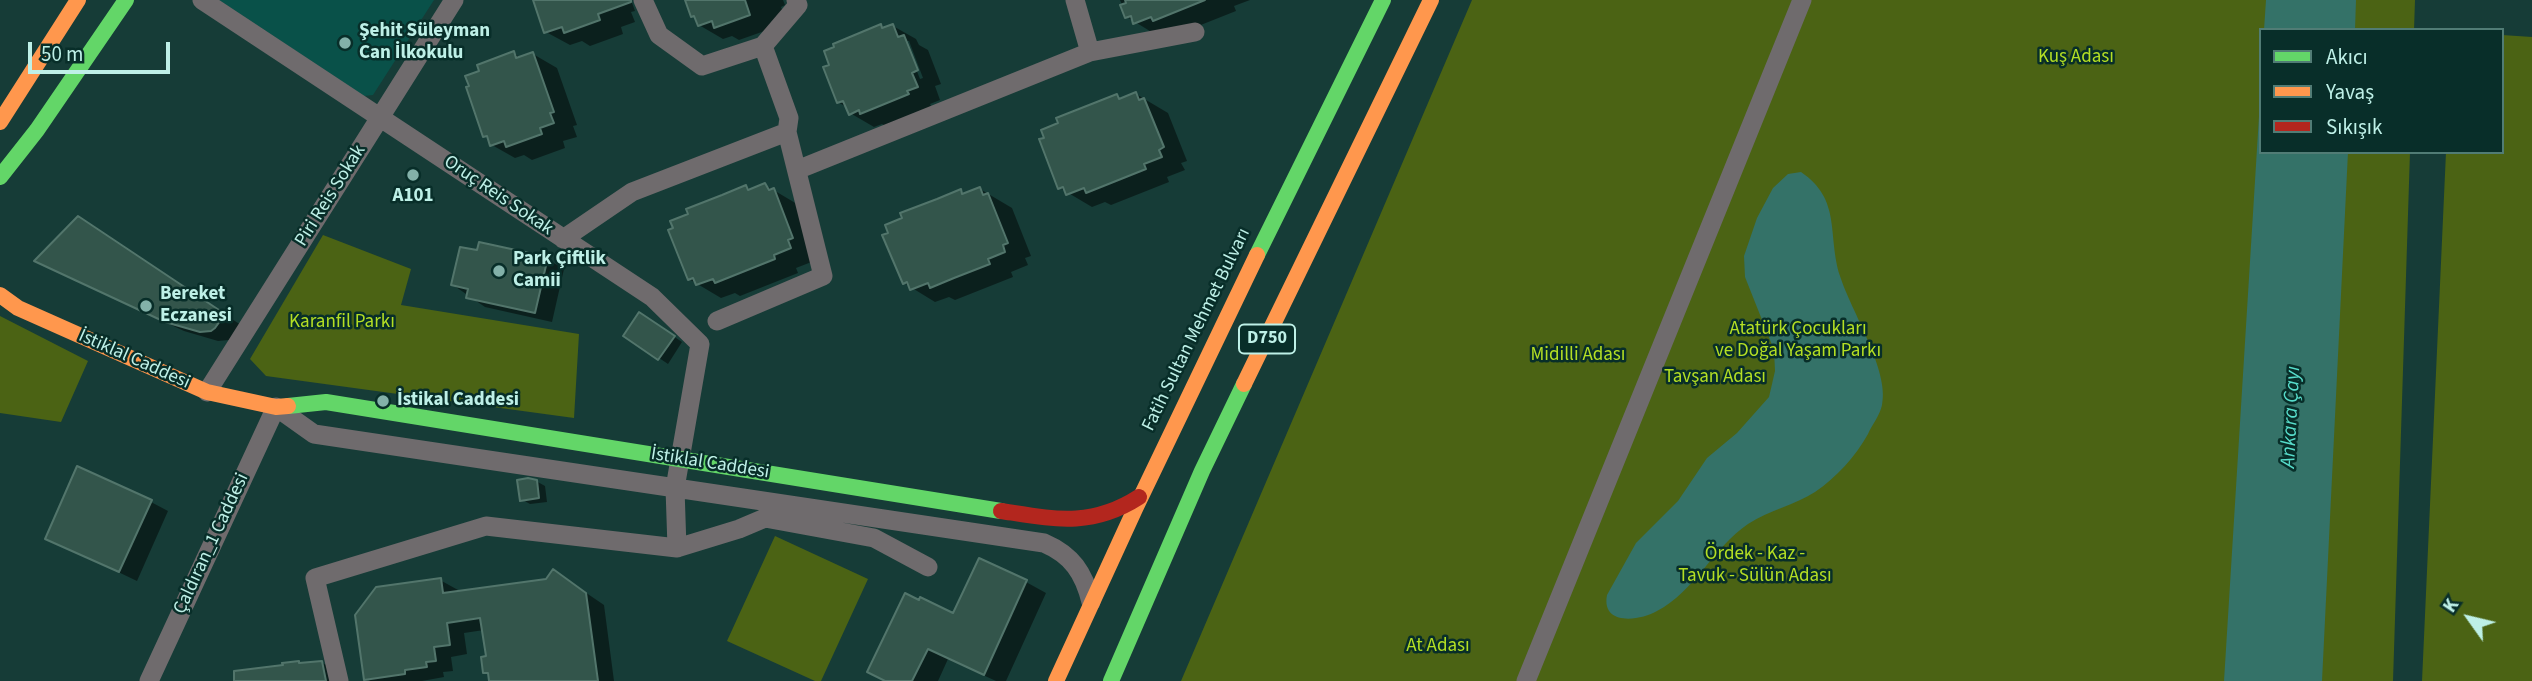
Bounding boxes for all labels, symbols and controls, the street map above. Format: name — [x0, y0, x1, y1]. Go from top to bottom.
place label: Şehit Süleyman Can İlkokulu — [359, 21, 490, 65]
scale bar — [32, 28, 173, 72]
legend — [2259, 28, 2504, 154]
marker: Şehit Süleyman Can İlkokulu — [337, 35, 353, 51]
text: 50 m — [41, 39, 83, 69]
text: Akıcı — [2326, 42, 2368, 72]
park label: Kuş Adası — [2038, 47, 2114, 69]
text: Yavaş — [2326, 77, 2374, 107]
text: Sıkışık — [2326, 112, 2382, 142]
street label: Piri Reis Sokak — [291, 141, 371, 251]
street label: Oruç Reis Sokak — [439, 151, 557, 241]
marker: A101 — [405, 167, 421, 183]
place label: A101 — [393, 186, 433, 208]
street label: Fatih Sultan Mehmet Bulvarı — [1138, 225, 1256, 435]
place label: Park Çiftlik Camii — [513, 249, 606, 293]
marker: Park Çiftlik Camii — [491, 263, 507, 279]
place label: Bereket Eczanesi — [160, 284, 232, 328]
marker: Bereket Eczanesi — [138, 298, 154, 314]
park label: Karanfil Parkı — [289, 312, 395, 334]
park label: Atatürk Çocukları ve Doğal Yaşam Parkı — [1715, 319, 1881, 363]
road number: D750 — [1239, 324, 1295, 354]
street label: İstiklal Caddesi — [75, 325, 193, 395]
park label: Midilli Adası — [1531, 345, 1625, 367]
water label: Ankara Çayı — [2277, 365, 2307, 469]
park label: Tavşan Adası — [1664, 367, 1766, 389]
place label: İstikal Caddesi — [397, 390, 519, 412]
marker: İstikal Caddesi — [375, 393, 391, 409]
street label: İstiklal Caddesi — [649, 443, 771, 485]
street label: Çaldıran_1 Caddesi — [169, 470, 255, 618]
park label: Ördek - Kaz - Tavuk - Sülün Adası — [1678, 544, 1832, 588]
north arrow — [2434, 583, 2504, 653]
text: K — [2437, 594, 2466, 618]
park label: At Adası — [1406, 636, 1470, 658]

